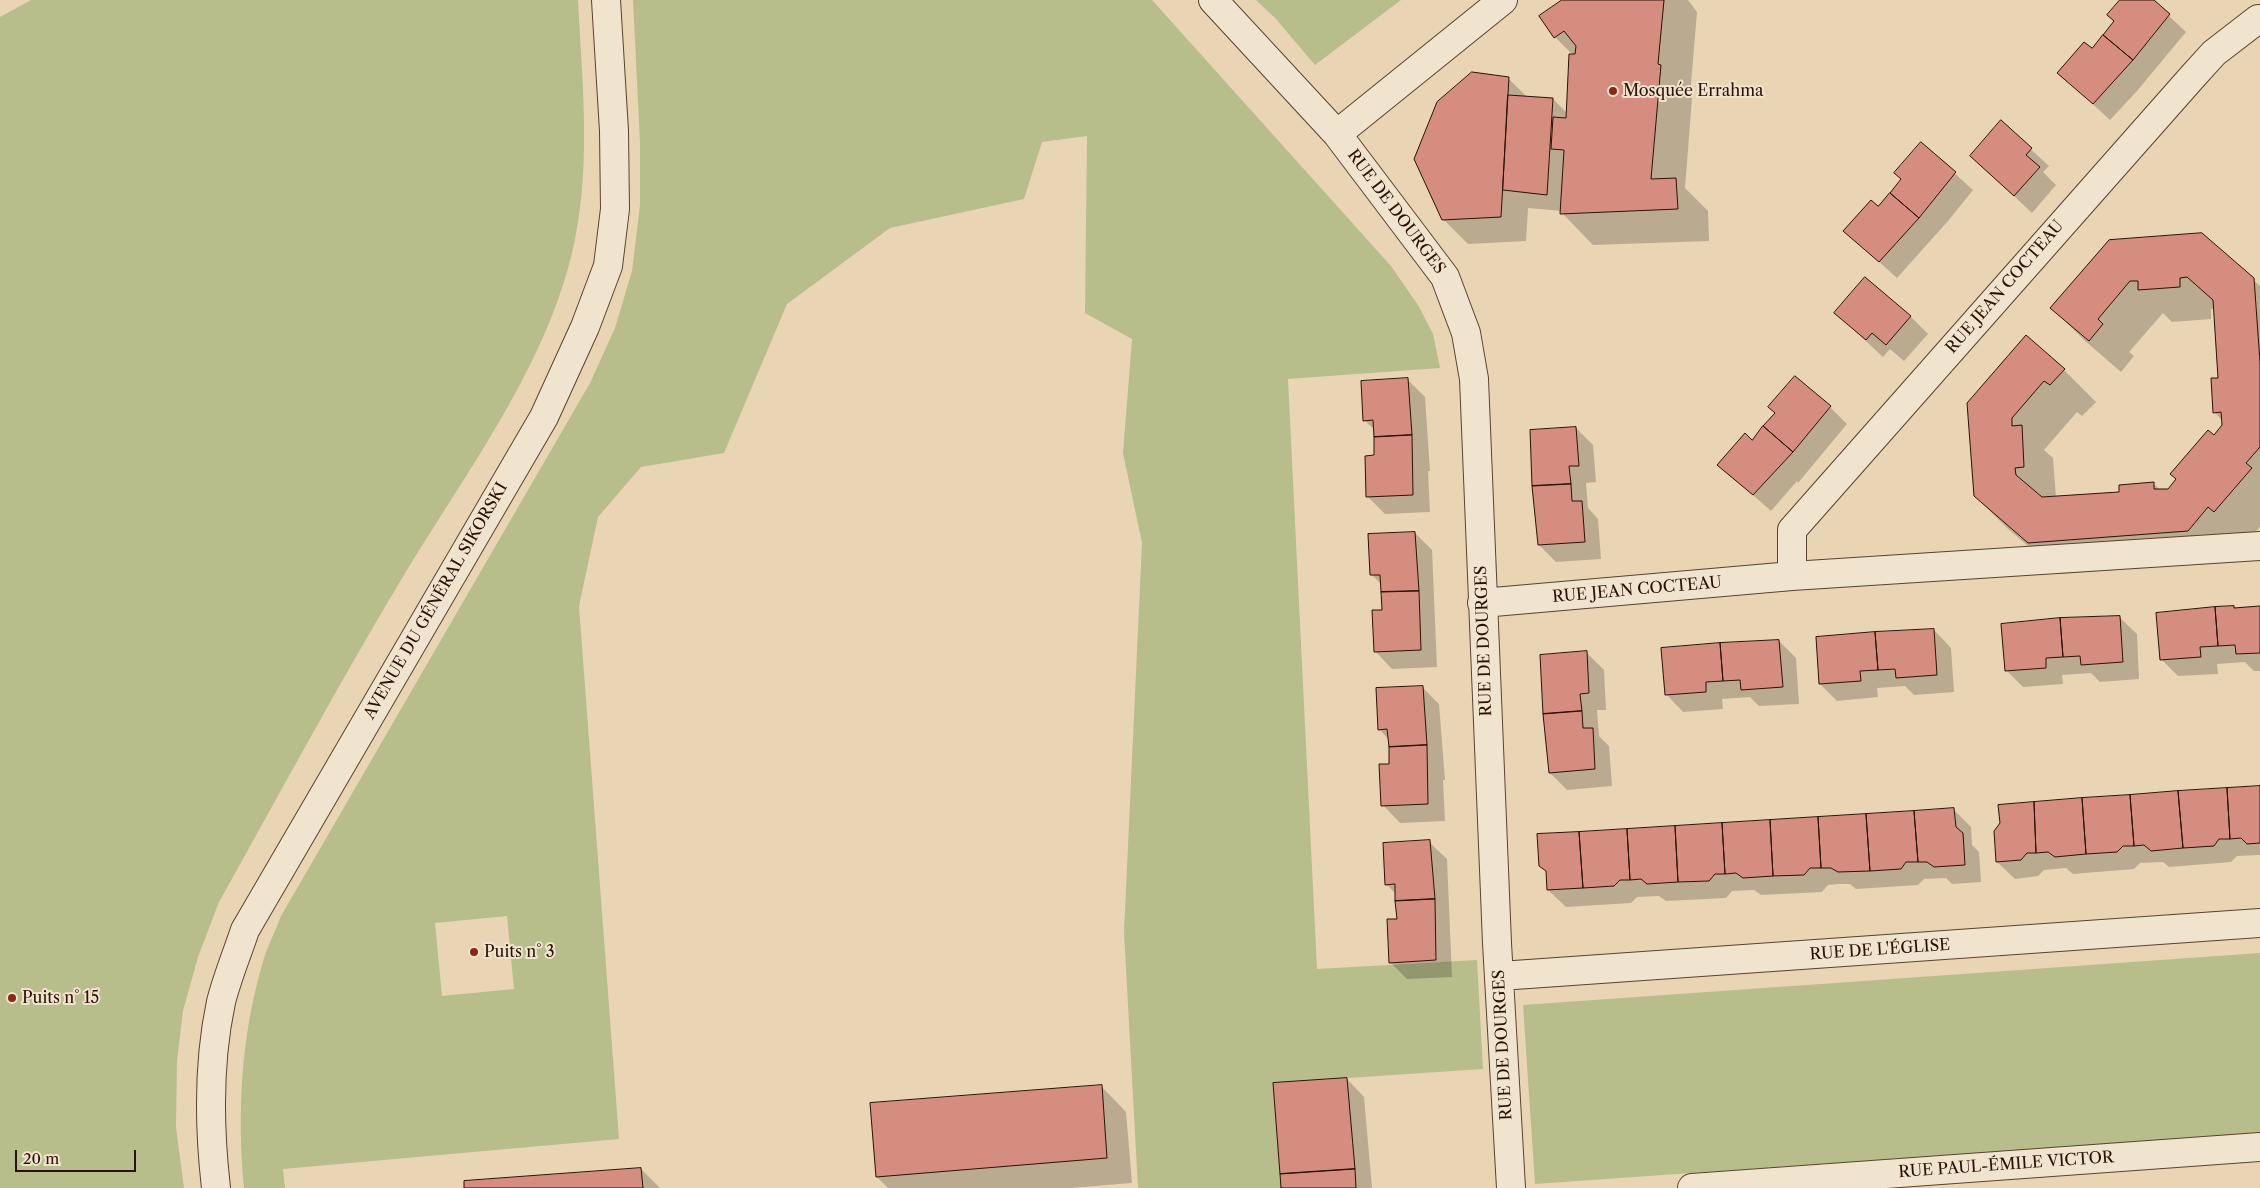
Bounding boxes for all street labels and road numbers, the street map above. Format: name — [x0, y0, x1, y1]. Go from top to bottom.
street label: RUE DE DOURGES — [1343, 146, 1449, 278]
street label: RUE JEAN COCTEAU — [1942, 217, 2068, 357]
street label: AVENUE DU GÉNÉRAL SIKORSKI — [360, 479, 512, 723]
street label: RUE DE DOURGES — [1472, 565, 1496, 717]
street label: RUE JEAN COCTEAU — [1552, 573, 1722, 607]
street label: RUE DE L'ÉGLISE — [1809, 936, 1951, 964]
street label: RUE DE DOURGES — [1489, 969, 1517, 1121]
street label: RUE PAUL-ÉMILE VICTOR — [1898, 1148, 2114, 1182]

